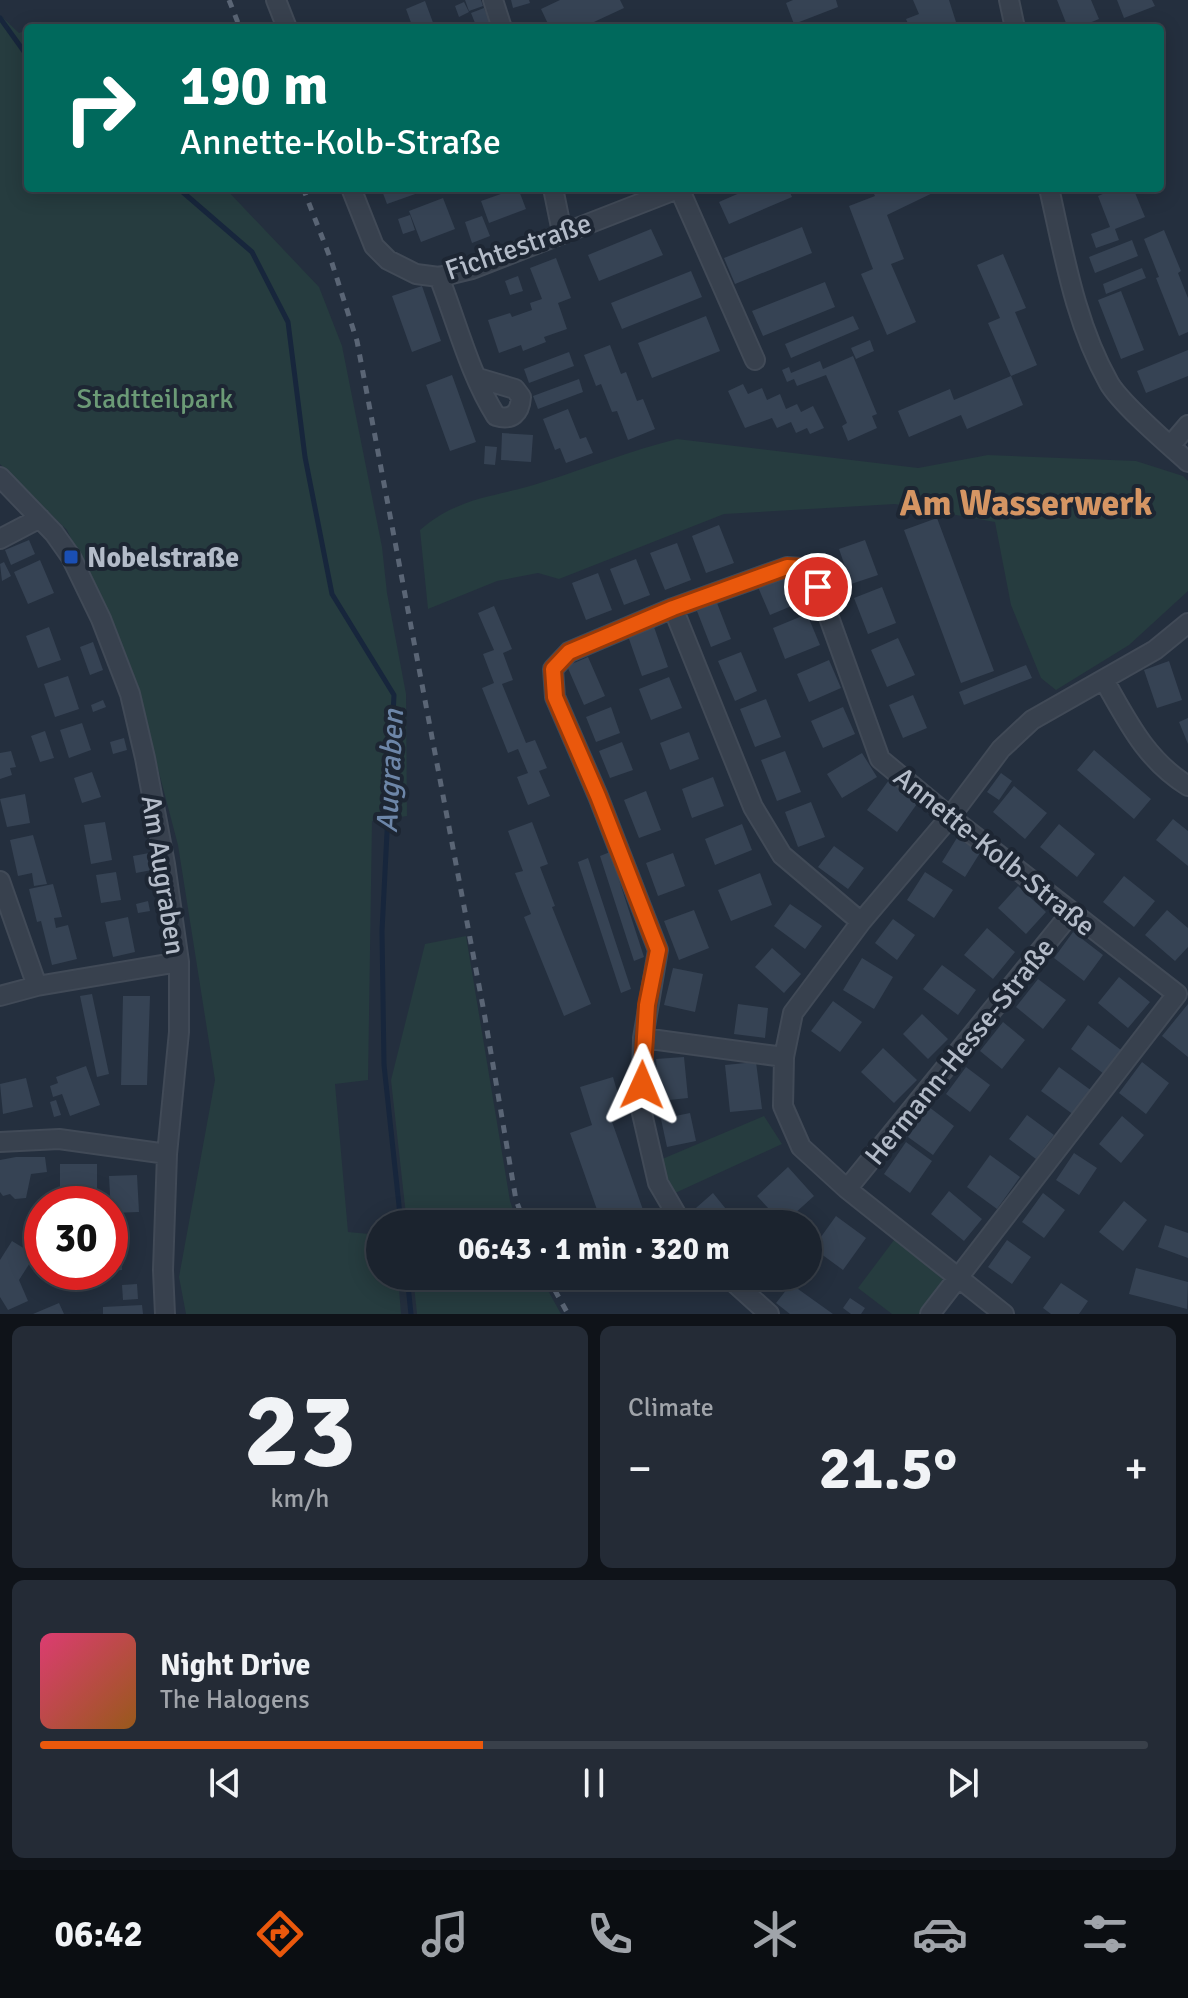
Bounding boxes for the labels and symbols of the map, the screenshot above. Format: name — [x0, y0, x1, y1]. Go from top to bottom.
street label: Fichtestraße — [441, 206, 596, 288]
park label: Stadtteilpark — [77, 382, 233, 416]
district label: Am Wasserwerk — [900, 481, 1153, 526]
place label: Nobelstraße — [87, 541, 239, 575]
marker: Nobelstraße — [62, 548, 80, 566]
pin — [784, 553, 852, 621]
water label: Augraben — [369, 707, 412, 834]
street label: Annette-Kolb-Straße — [887, 760, 1102, 944]
street label: Am Augraben — [134, 793, 192, 957]
street label: Hermann-Hesse-Straße — [858, 931, 1062, 1172]
position arrow — [600, 1043, 684, 1127]
speed limit sign: 30 — [24, 1186, 128, 1290]

